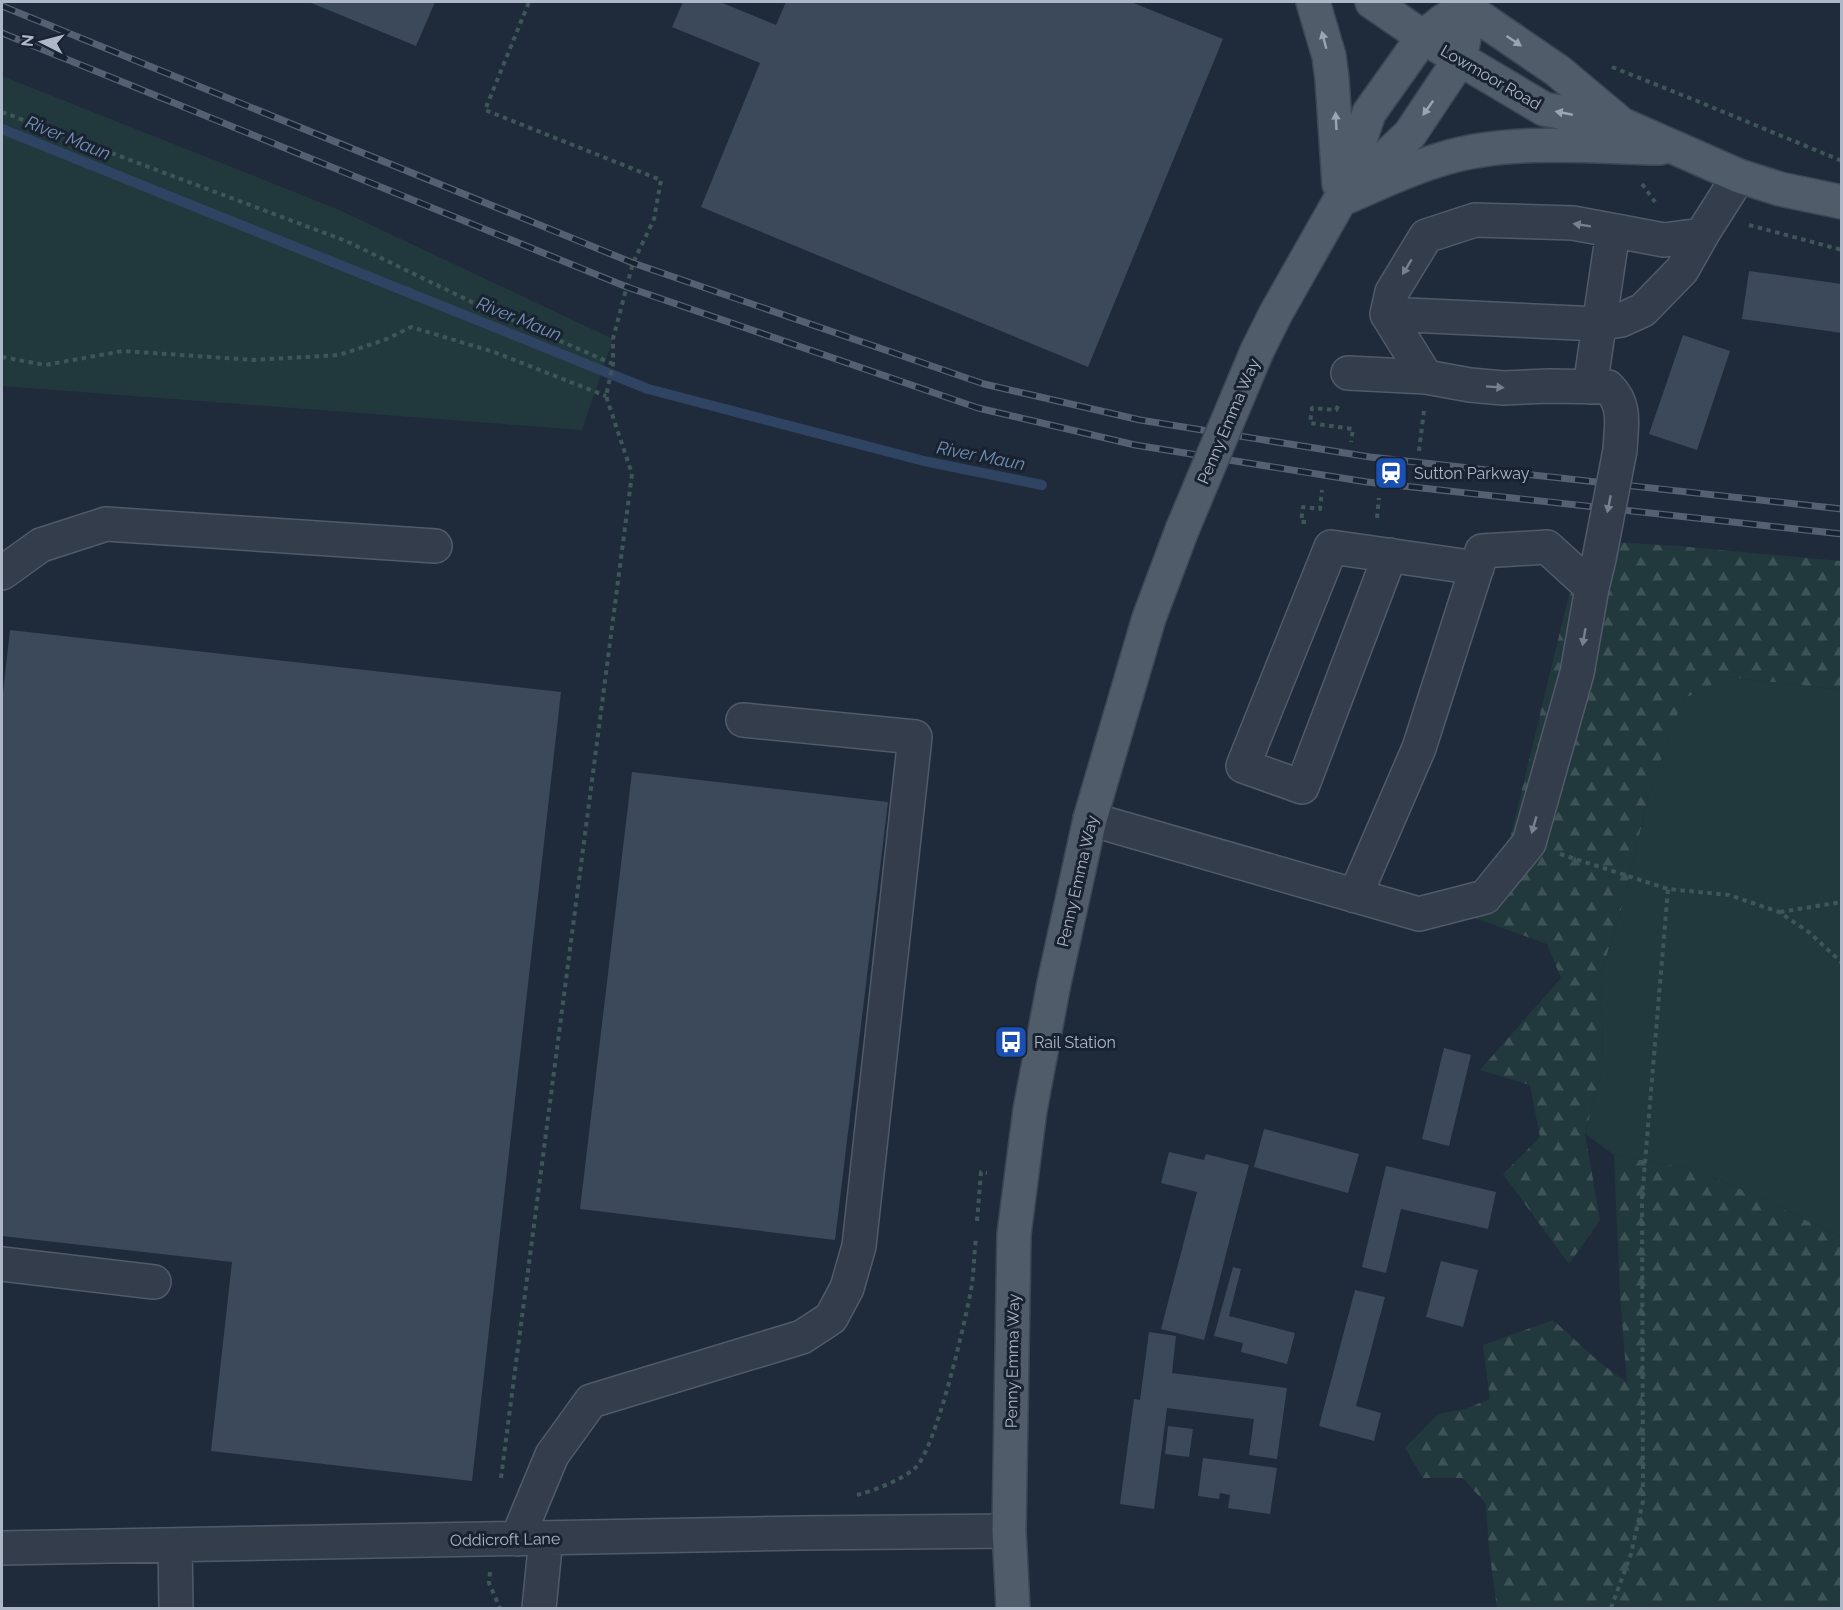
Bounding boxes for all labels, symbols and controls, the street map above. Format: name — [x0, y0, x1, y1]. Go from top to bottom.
north arrow — [12, 12, 72, 72]
one-way arrow — [1319, 31, 1329, 49]
text: N — [17, 33, 38, 48]
one-way arrow — [1506, 35, 1522, 47]
street label: Lowmoor Road — [1437, 41, 1544, 114]
one-way arrow — [1422, 100, 1434, 116]
one-way arrow — [1554, 108, 1573, 117]
water label: River Maun — [23, 111, 114, 164]
one-way arrow — [1331, 112, 1340, 131]
one-way arrow — [1572, 220, 1591, 229]
one-way arrow — [1401, 259, 1412, 275]
water label: River Maun — [474, 292, 565, 345]
street label: Penny Emma Way — [1193, 355, 1264, 487]
one-way arrow — [1485, 383, 1504, 392]
water label: River Maun — [935, 437, 1027, 474]
station icon: Sutton Parkway — [1373, 455, 1409, 491]
place label: Sutton Parkway — [1414, 464, 1530, 483]
one-way arrow — [1604, 495, 1613, 514]
one-way arrow — [1579, 628, 1588, 647]
street label: Penny Emma Way — [1053, 813, 1102, 949]
one-way arrow — [1529, 816, 1538, 834]
bus stop icon: Rail Station — [993, 1024, 1029, 1060]
place label: Rail Station — [1034, 1033, 1116, 1052]
street label: Penny Emma Way — [1002, 1293, 1023, 1428]
street label: Oddicroft Lane — [450, 1529, 560, 1550]

